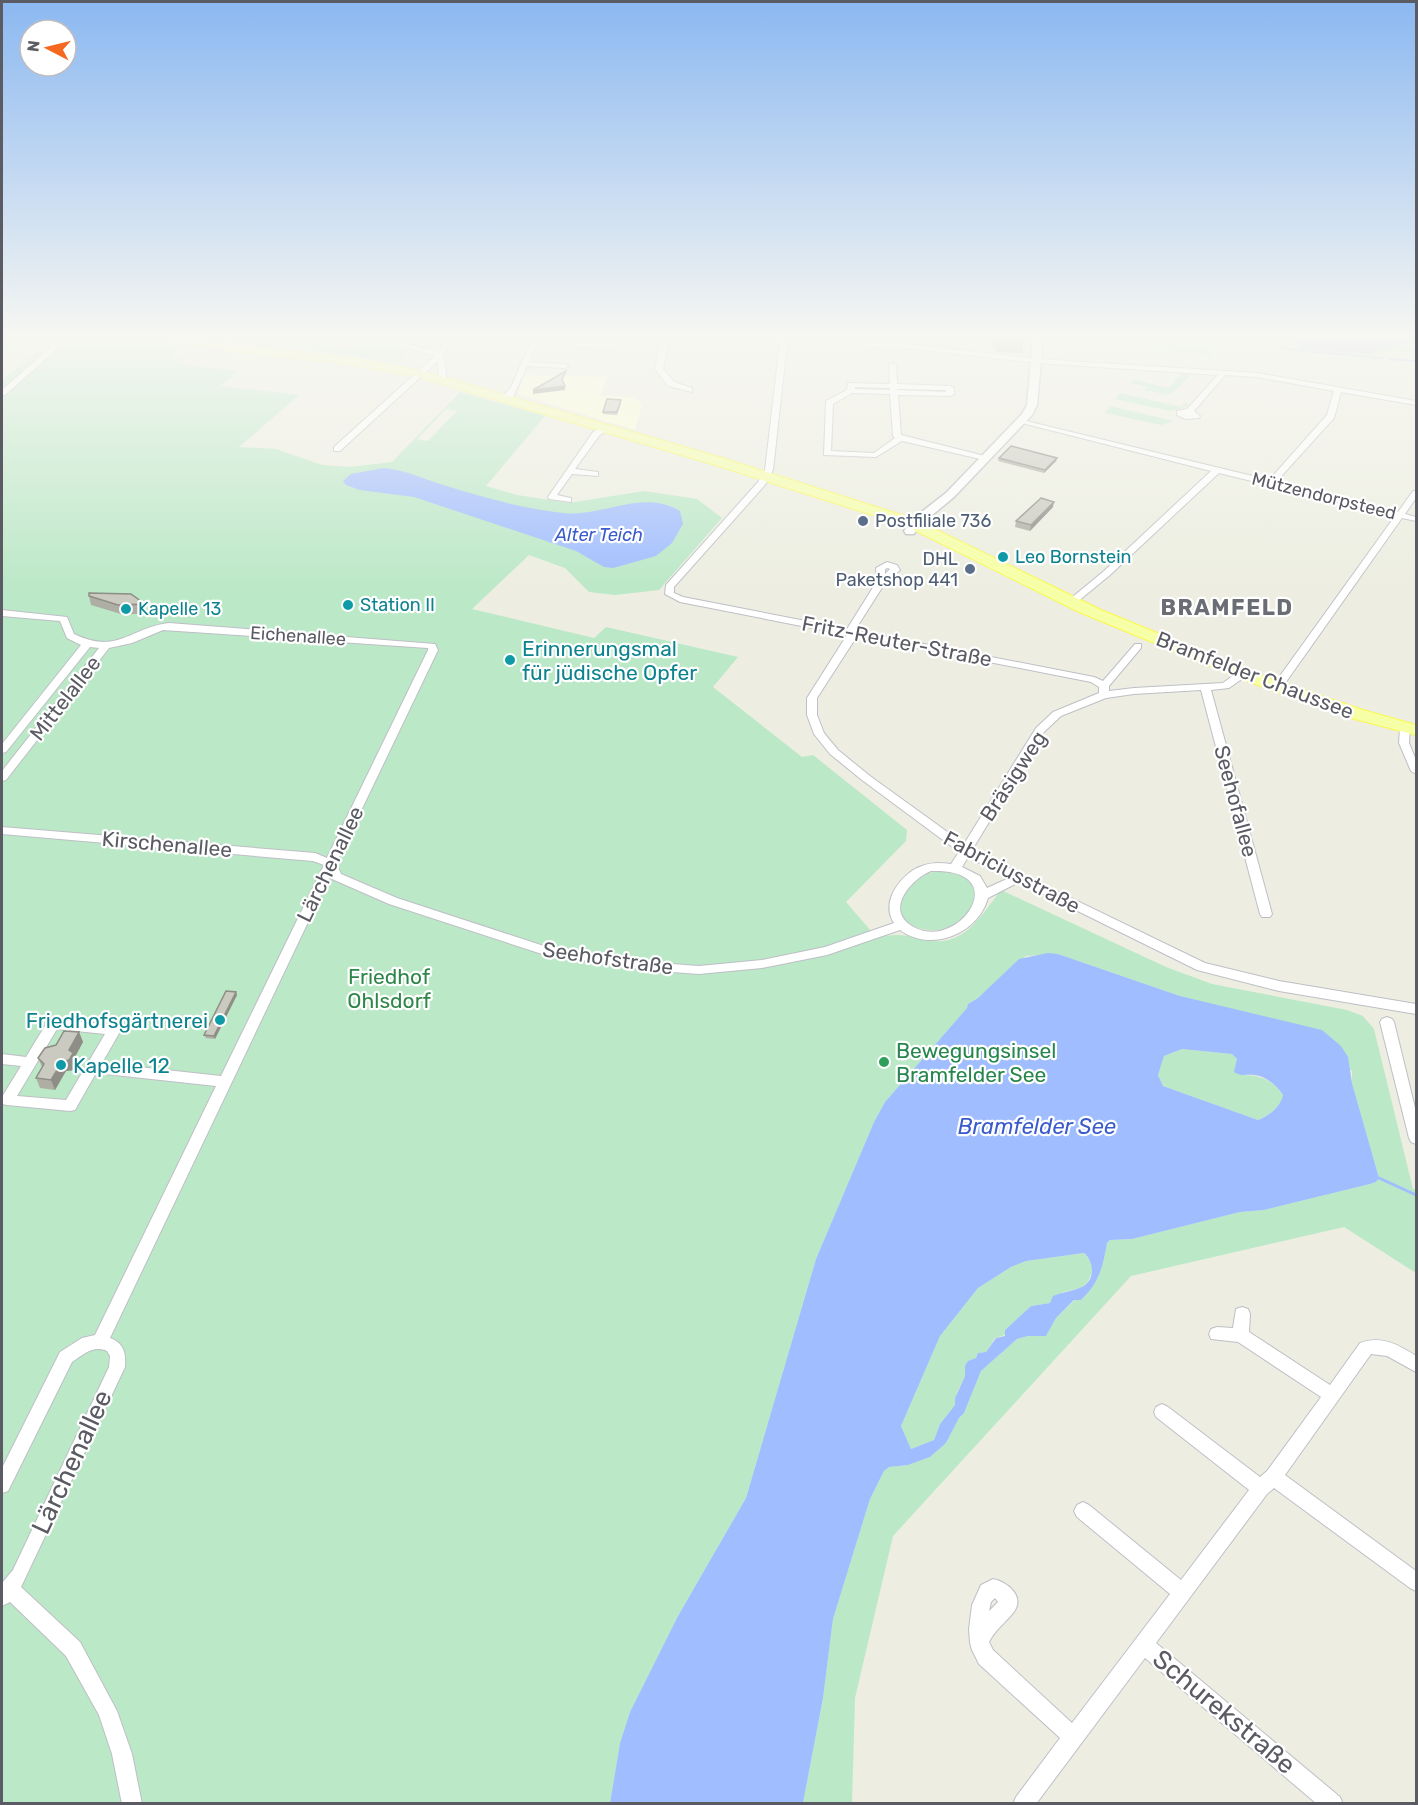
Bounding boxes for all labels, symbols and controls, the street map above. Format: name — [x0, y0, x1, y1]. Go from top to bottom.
north arrow — [18, 18, 78, 78]
text: N — [23, 39, 44, 53]
street label: Mützendorpsteed — [1250, 467, 1398, 525]
place label: Postfiliale 736 — [875, 510, 991, 532]
marker: Postfiliale 736 — [856, 514, 870, 528]
water label: Alter Teich — [554, 524, 643, 546]
place label: Leo Bornstein — [1015, 546, 1131, 568]
place label: DHL Paketshop 441 — [835, 548, 958, 591]
marker: Leo Bornstein — [996, 550, 1010, 564]
marker: DHL Paketshop 441 — [963, 562, 977, 576]
place label: Station II — [360, 594, 435, 616]
district label: BRAMFELD — [1160, 594, 1294, 621]
place label: Kapelle 13 — [138, 598, 221, 620]
marker: Station II — [341, 598, 355, 612]
marker: Kapelle 13 — [119, 602, 133, 616]
street label: Fritz-Reuter-Straße — [800, 610, 994, 672]
street label: Eichenallee — [249, 622, 347, 650]
street label: Bramfelder Chaussee — [1153, 626, 1357, 724]
place label: Erinnerungsmal für jüdische Opfer — [522, 636, 697, 685]
street label: Mittelallee — [24, 651, 106, 745]
marker: Erinnerungsmal für jüdische Opfer — [503, 653, 517, 667]
street label: Bräsigweg — [975, 726, 1051, 826]
street label: Seehofallee — [1209, 742, 1263, 860]
street label: Lärchenallee — [291, 802, 369, 926]
street label: Fabriciusstraße — [939, 825, 1085, 919]
street label: Kirschenallee — [101, 826, 233, 862]
street label: Seehofstraße — [541, 936, 675, 980]
park label: Friedhof Ohlsdorf — [347, 964, 431, 1013]
place label: Friedhofsgärtnerei — [26, 1008, 208, 1033]
marker: Friedhofsgärtnerei — [213, 1013, 227, 1027]
place label: Bewegungsinsel Bramfelder See — [896, 1038, 1056, 1087]
place label: Kapelle 12 — [73, 1053, 170, 1078]
marker: Bewegungsinsel Bramfelder See — [877, 1055, 891, 1069]
marker: Kapelle 12 — [54, 1058, 68, 1072]
water label: Bramfelder See — [958, 1113, 1116, 1140]
street label: Lärchenallee — [25, 1385, 119, 1539]
street label: Schurekstraße — [1146, 1643, 1302, 1781]

